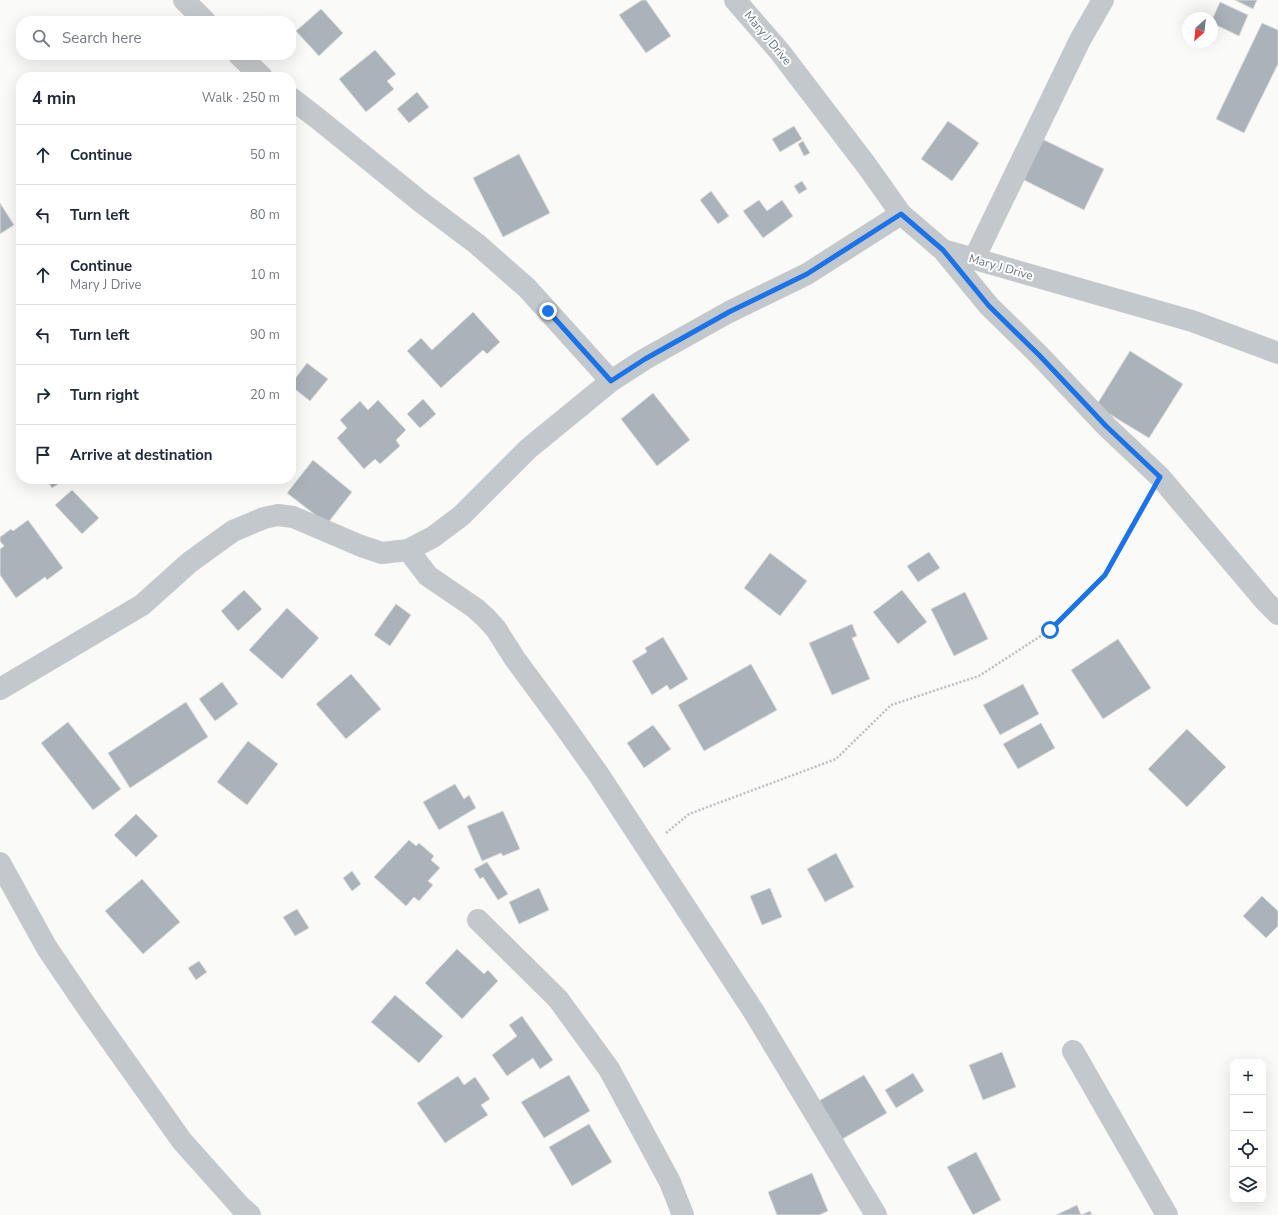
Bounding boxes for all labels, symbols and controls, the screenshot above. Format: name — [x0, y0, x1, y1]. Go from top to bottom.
street label: Mary J Drive — [741, 8, 795, 68]
north arrow — [1182, 12, 1218, 48]
search box — [16, 16, 296, 60]
icon: search — [30, 27, 52, 49]
text: Search here — [62, 28, 142, 48]
text: 4 min — [32, 87, 76, 110]
text: Walk · 250 m — [202, 89, 280, 107]
icon: ahead — [32, 144, 54, 166]
text: Continue — [70, 145, 132, 165]
text: 50 m — [250, 146, 280, 164]
icon: left — [32, 204, 54, 226]
text: Turn left — [70, 205, 129, 225]
text: 80 m — [250, 206, 280, 224]
street label: Mary J Drive — [967, 250, 1035, 284]
text: Continue — [70, 256, 132, 276]
icon: ahead — [32, 264, 54, 286]
text: 10 m — [250, 266, 280, 284]
text: Mary J Drive — [70, 276, 141, 294]
route end — [539, 302, 557, 320]
icon: left — [32, 324, 54, 346]
text: Turn left — [70, 325, 129, 345]
text: 90 m — [250, 326, 280, 344]
icon: right — [32, 384, 54, 406]
text: Turn right — [70, 385, 139, 405]
text: 20 m — [250, 386, 280, 404]
icon: arrive — [32, 444, 54, 466]
text: Arrive at destination — [70, 445, 213, 465]
route start — [1041, 621, 1059, 639]
map controls — [1230, 1059, 1266, 1203]
button: + — [1230, 1059, 1266, 1095]
button: − — [1230, 1095, 1266, 1131]
button: locate — [1230, 1131, 1266, 1167]
button: layers — [1230, 1167, 1266, 1203]

